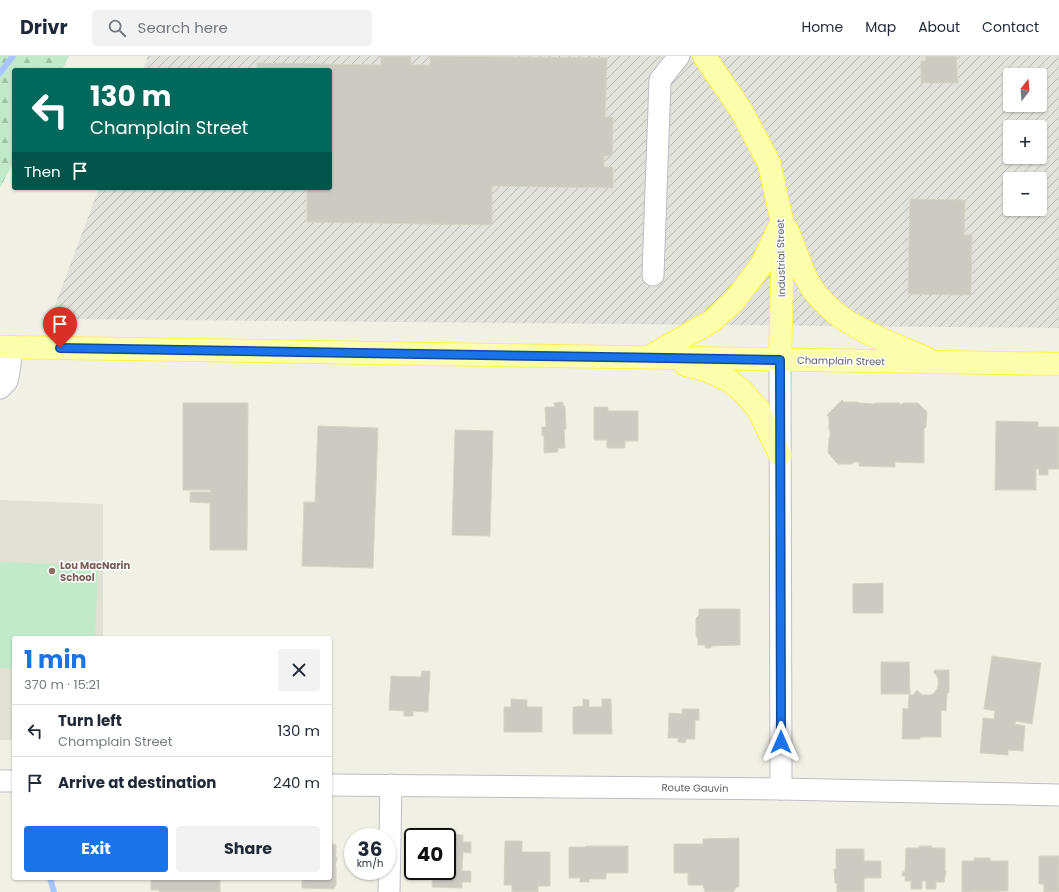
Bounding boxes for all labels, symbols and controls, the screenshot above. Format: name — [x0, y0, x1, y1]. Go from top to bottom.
search box — [92, 10, 372, 46]
text: Drivr — [20, 14, 68, 41]
icon: search — [106, 17, 128, 39]
text: Search here — [138, 17, 228, 38]
text: Home — [801, 17, 843, 37]
text: Map — [865, 17, 896, 37]
text: About — [918, 17, 960, 37]
text: Contact — [982, 17, 1039, 37]
north arrow — [1003, 68, 1047, 112]
map controls — [1003, 68, 1047, 216]
text: 130 m — [90, 77, 171, 116]
icon: left — [24, 84, 76, 136]
text: Champlain Street — [90, 115, 248, 140]
button: + — [1003, 120, 1047, 164]
icon: arrive — [69, 160, 91, 182]
text: Then — [24, 161, 61, 182]
button: − — [1003, 172, 1047, 216]
street label: Industrial Street — [773, 218, 789, 297]
pin — [43, 307, 77, 348]
icon: arrive — [49, 313, 71, 335]
street label: Champlain Street — [797, 353, 885, 369]
place label: Lou MacNarin School — [60, 558, 131, 585]
marker: Lou MacNarin School — [47, 566, 57, 576]
text: 1 min — [24, 643, 87, 676]
button: close — [278, 649, 320, 691]
text: 370 m · 15:21 — [24, 675, 100, 694]
text: Turn left — [58, 710, 122, 731]
icon: left — [24, 720, 46, 742]
text: 130 m — [277, 720, 320, 741]
position arrow — [760, 721, 802, 763]
text: Champlain Street — [58, 732, 172, 751]
icon: arrive — [24, 772, 46, 794]
text: Arrive at destination — [58, 772, 216, 793]
text: 240 m — [273, 772, 320, 793]
street label: Route Gauvin — [661, 780, 729, 796]
button: Exit — [24, 826, 168, 872]
button: Share — [176, 826, 320, 872]
speed limit sign: 40 — [404, 828, 456, 880]
text: 36 — [358, 835, 382, 863]
text: km/h — [357, 856, 383, 871]

